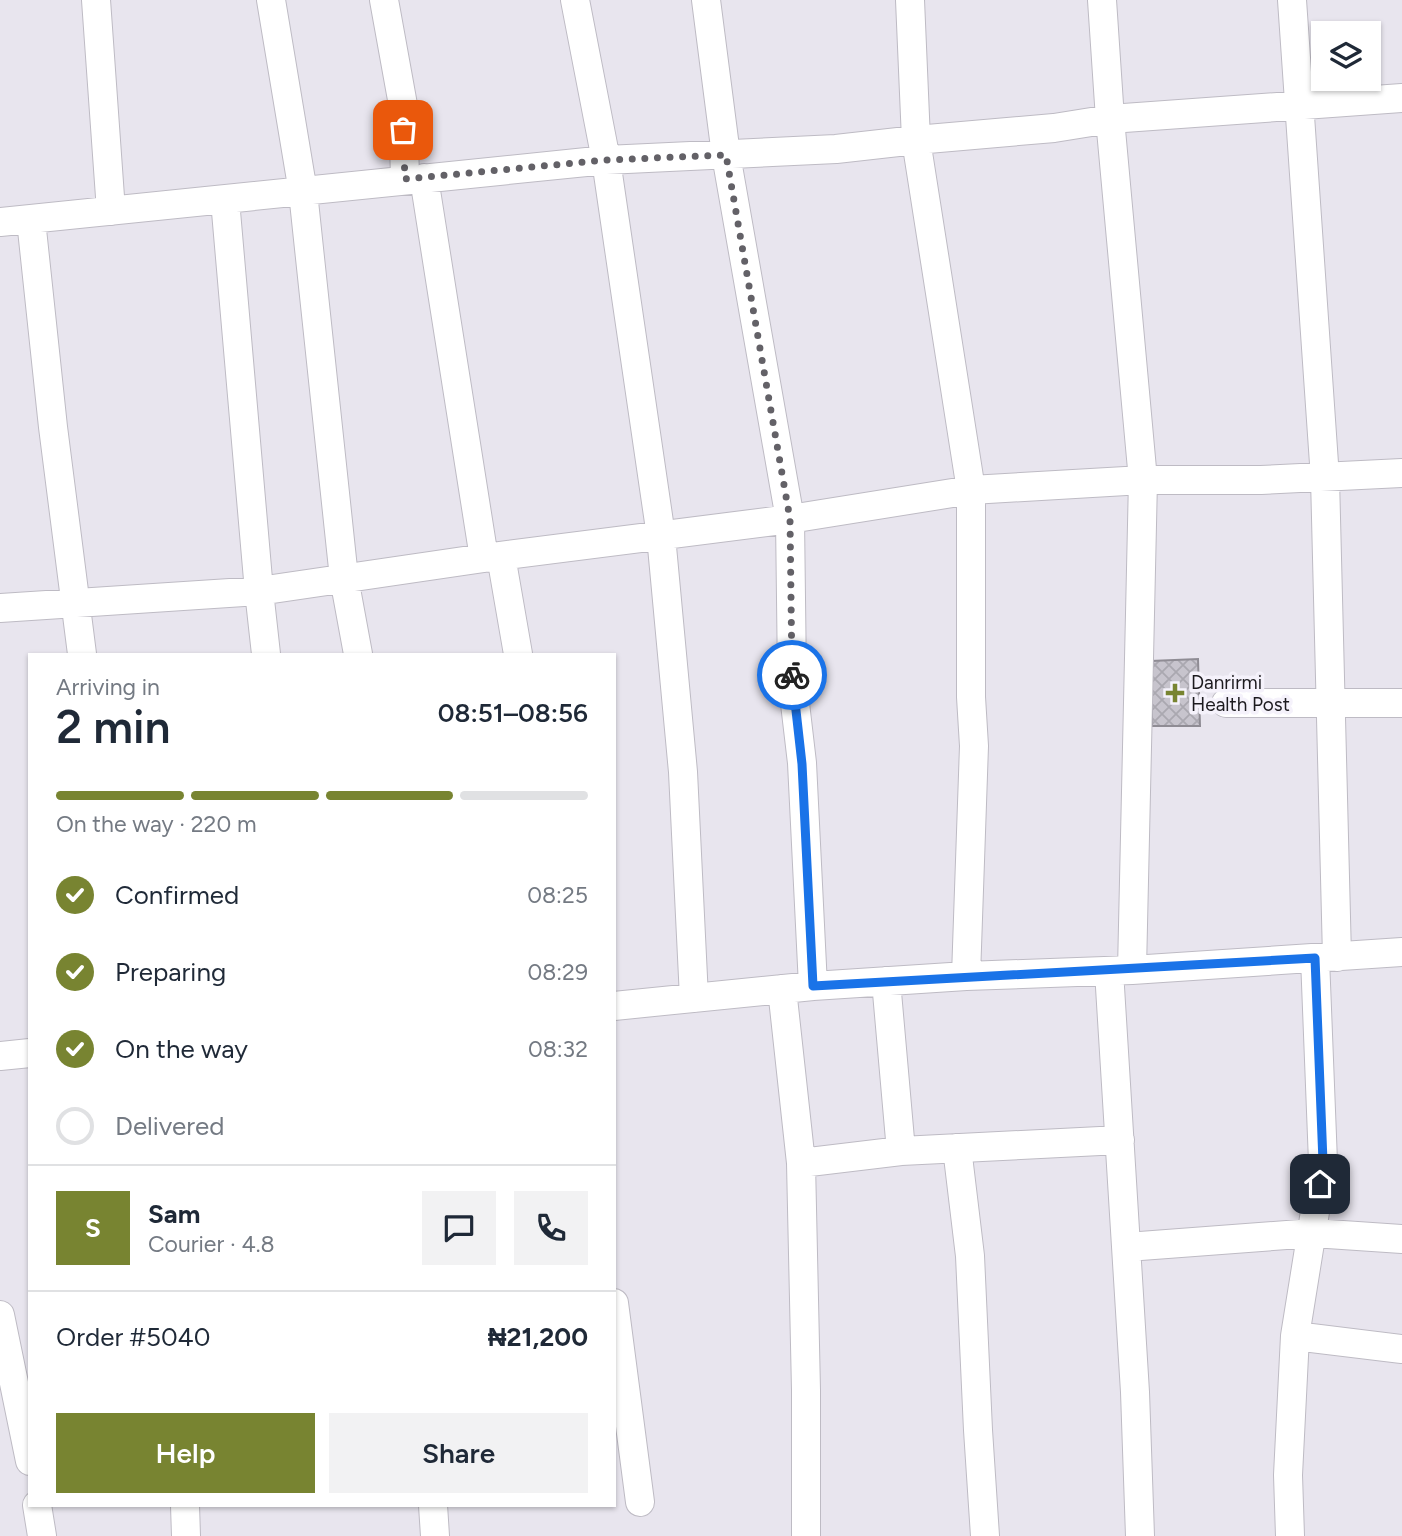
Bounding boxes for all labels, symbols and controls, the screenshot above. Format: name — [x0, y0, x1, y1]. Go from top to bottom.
map controls — [1311, 21, 1381, 91]
button: layers — [1311, 21, 1381, 91]
pin — [373, 100, 433, 160]
icon: bag — [384, 111, 422, 149]
courier — [757, 640, 827, 710]
icon: bike — [773, 656, 811, 694]
place label: Danrirmi Health Post — [1191, 671, 1290, 716]
text: Arriving in — [56, 673, 160, 701]
marker: Danrirmi Health Post — [1165, 683, 1185, 703]
text: 08:51–08:56 — [438, 697, 588, 729]
text: 2 min — [56, 699, 171, 755]
text: On the way · 220 m — [56, 810, 256, 838]
icon: check — [56, 876, 94, 914]
text: Confirmed — [115, 879, 239, 911]
text: 08:25 — [527, 881, 588, 909]
icon: check — [56, 953, 94, 991]
text: Preparing — [115, 956, 226, 988]
text: 08:29 — [527, 958, 588, 986]
icon: check — [56, 1030, 94, 1068]
text: On the way — [115, 1033, 248, 1065]
text: 08:32 — [528, 1035, 588, 1063]
text: Delivered — [115, 1110, 224, 1142]
pin — [1290, 1154, 1350, 1214]
icon: home — [1301, 1165, 1339, 1203]
button: chat — [422, 1191, 496, 1265]
button: phone — [514, 1191, 588, 1265]
text: Sam — [148, 1198, 200, 1230]
text: S — [85, 1212, 101, 1244]
text: Courier · 4.8 — [148, 1230, 275, 1258]
text: Order #5040 — [56, 1321, 210, 1353]
text: ₦21,200 — [488, 1321, 588, 1353]
button: Help — [56, 1413, 315, 1493]
button: Share — [329, 1413, 588, 1493]

